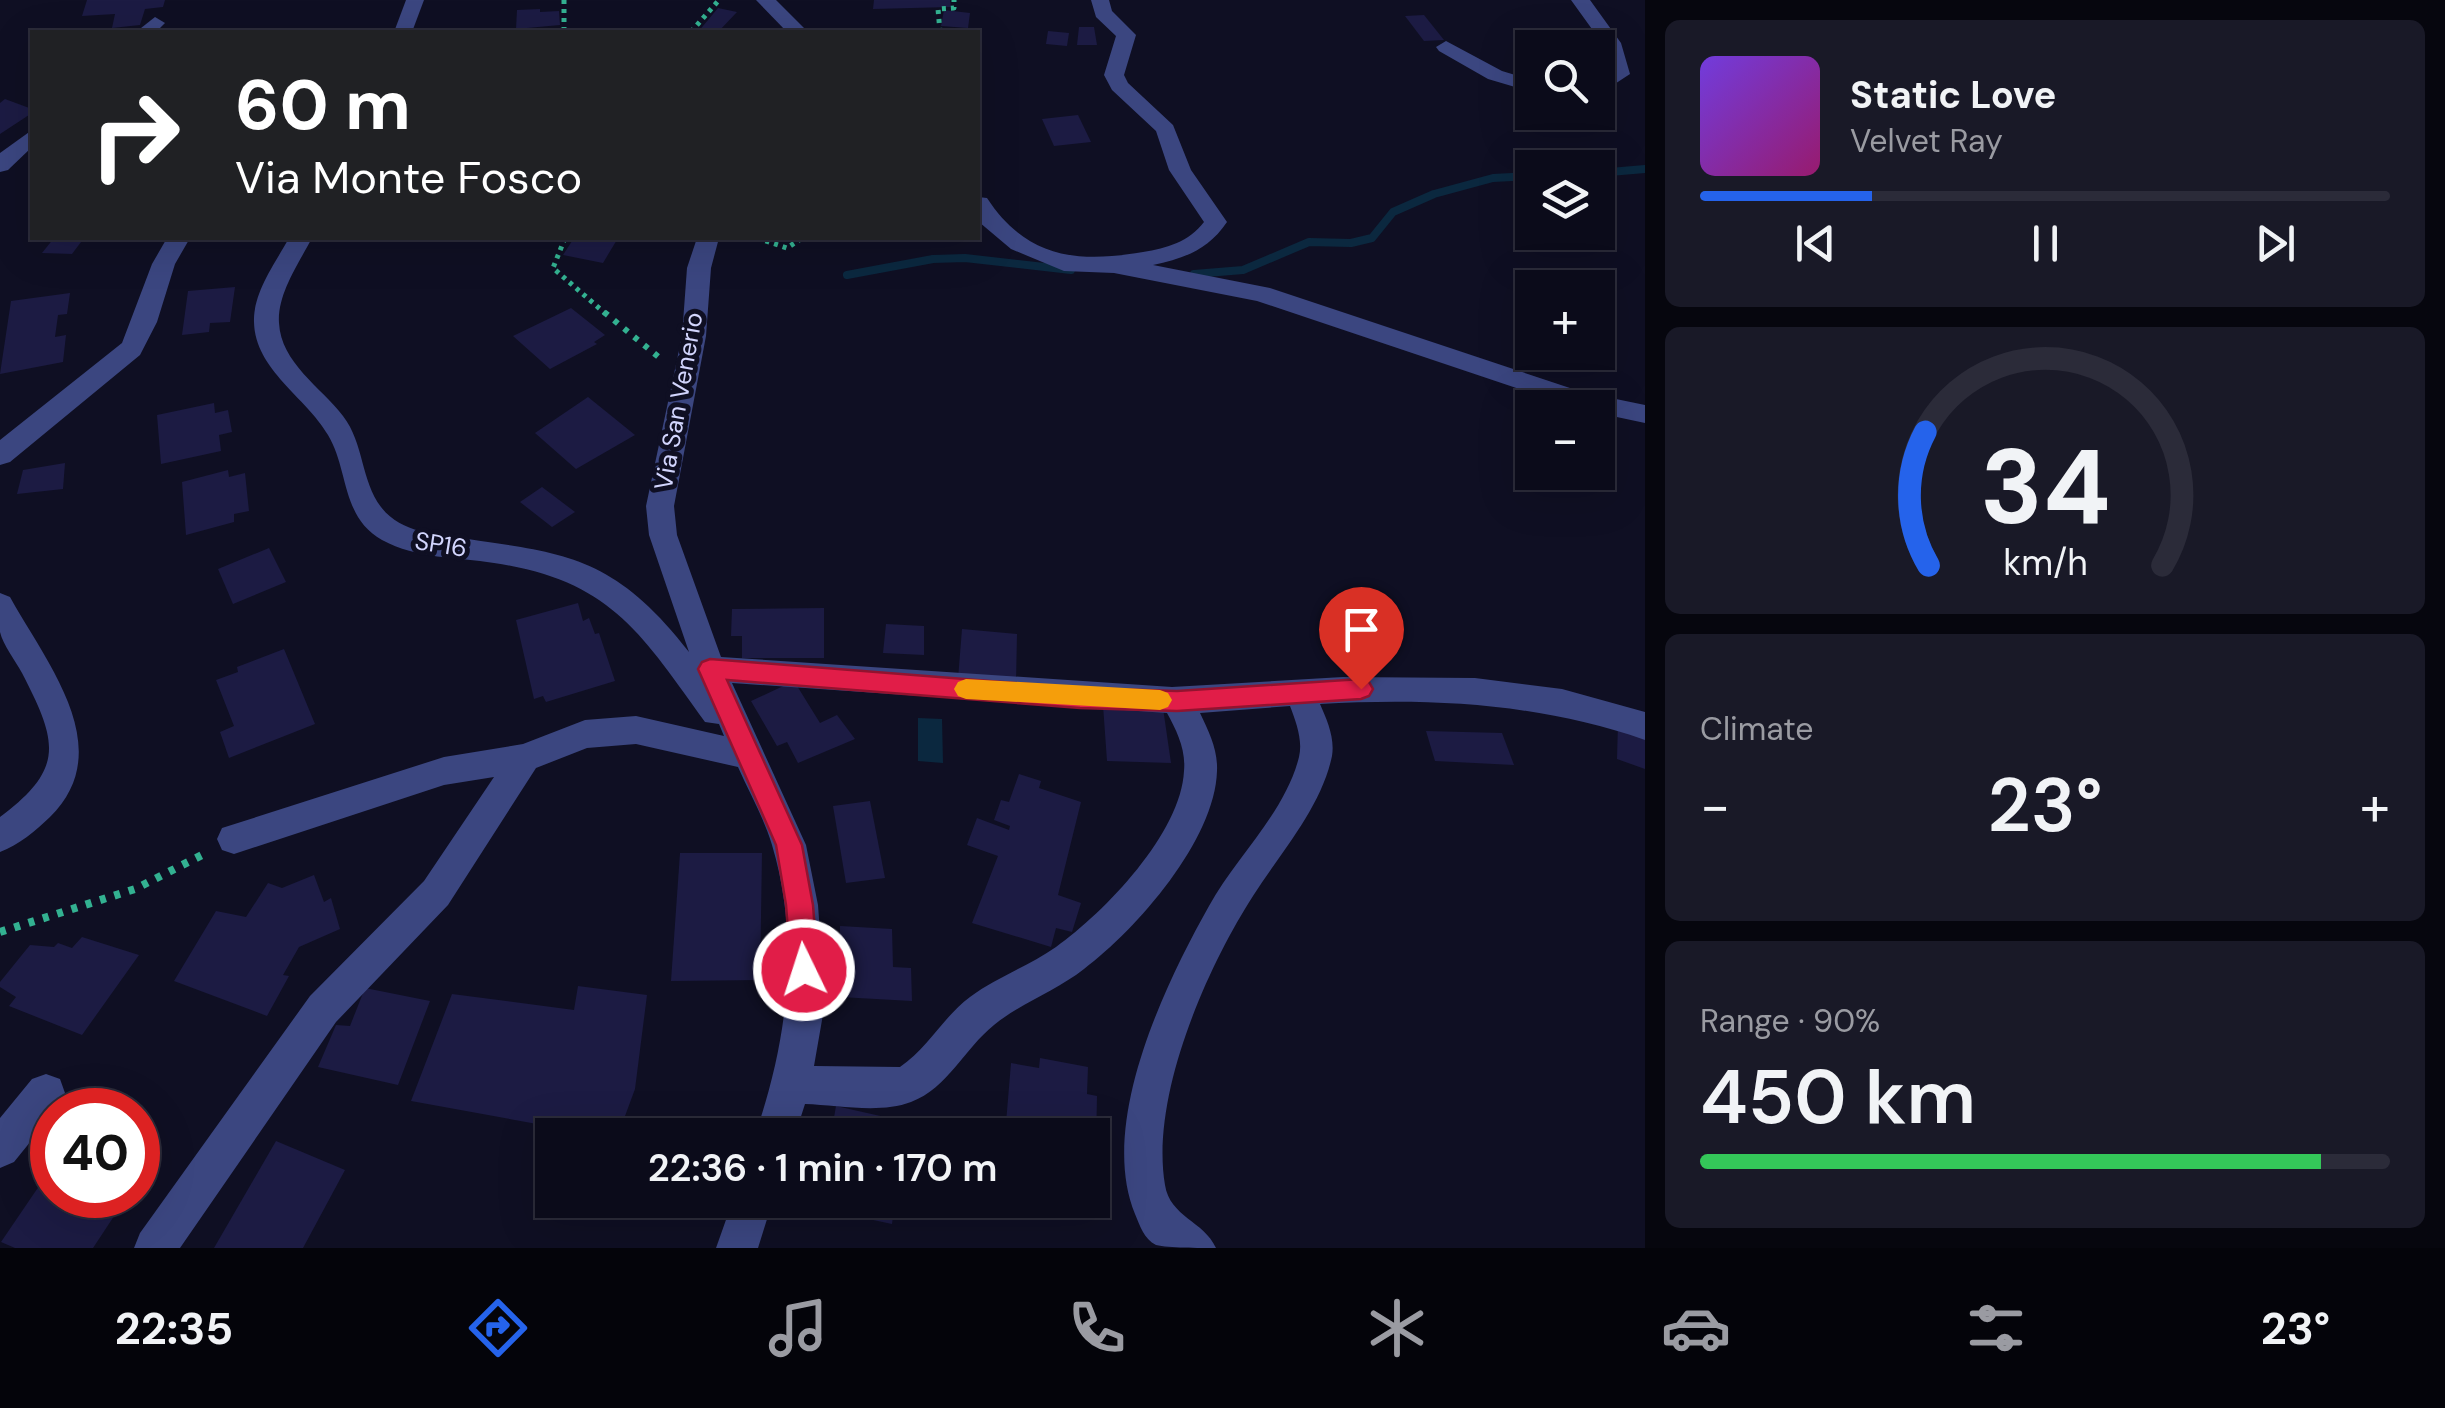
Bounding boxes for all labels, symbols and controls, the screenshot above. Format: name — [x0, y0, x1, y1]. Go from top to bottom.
map controls — [1515, 30, 1615, 490]
button: search — [1515, 30, 1615, 130]
text: 60 m — [235, 60, 411, 151]
icon: right — [70, 70, 200, 200]
text: Static Love — [1850, 70, 2056, 120]
text: Velvet Ray — [1850, 120, 2003, 162]
text: Via Monte Fosco — [235, 148, 582, 207]
button: layers — [1515, 150, 1615, 250]
icon: previous — [1788, 216, 1843, 271]
icon: pause — [2018, 216, 2073, 271]
icon: next — [2248, 216, 2303, 271]
button: + — [1515, 270, 1615, 370]
street label: Via San Venerio — [647, 310, 710, 493]
button: − — [1515, 390, 1615, 490]
text: 34 — [1980, 420, 2110, 555]
street label: SP16 — [412, 524, 469, 565]
text: km/h — [2003, 540, 2087, 586]
pin — [1319, 587, 1404, 690]
icon: arrive — [1334, 602, 1389, 657]
text: Climate — [1700, 708, 1814, 750]
text: 23° — [1988, 757, 2102, 854]
text: − — [1700, 770, 1730, 842]
text: + — [2360, 770, 2390, 842]
position arrow — [752, 918, 856, 1022]
text: Range · 90% — [1700, 1000, 1880, 1042]
text: 450 km — [1700, 1049, 1976, 1146]
speed limit sign: 40 — [30, 1088, 160, 1218]
text: 22:36 · 1 min · 170 m — [648, 1143, 997, 1193]
icon: directions — [463, 1293, 533, 1363]
icon: music — [763, 1293, 833, 1363]
icon: phone — [1062, 1293, 1132, 1363]
icon: climate — [1362, 1293, 1432, 1363]
icon: car — [1661, 1293, 1731, 1363]
icon: filters — [1961, 1293, 2031, 1363]
text: 22:35 — [115, 1299, 233, 1358]
text: 23° — [2261, 1299, 2330, 1358]

